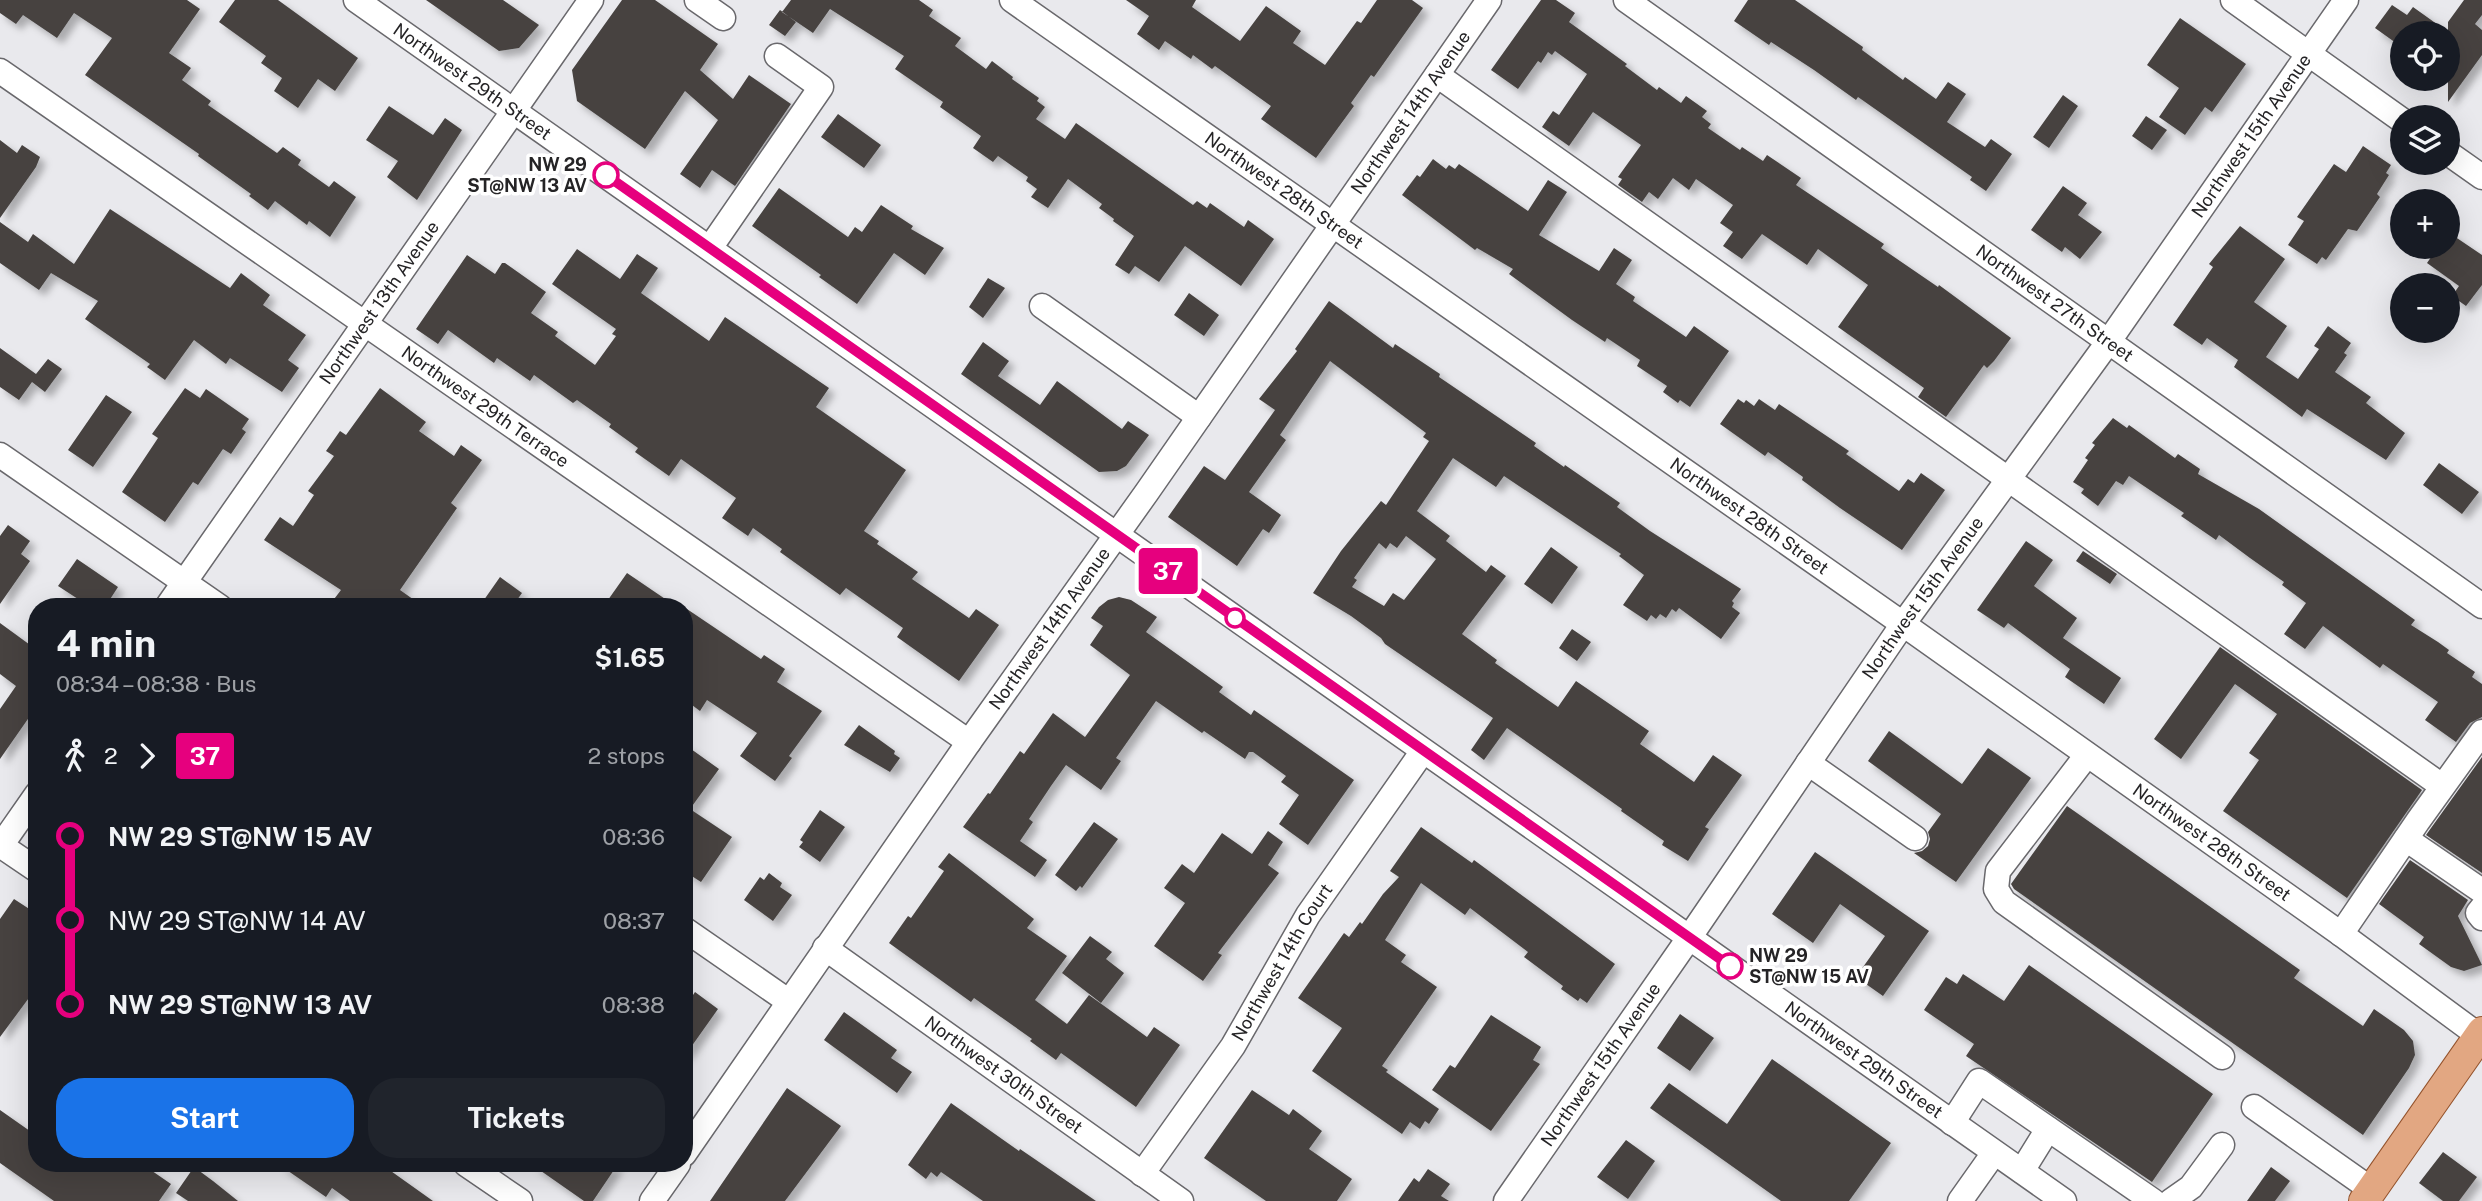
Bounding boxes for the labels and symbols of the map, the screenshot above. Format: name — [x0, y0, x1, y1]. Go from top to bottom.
street label: Northwest 29th Street — [389, 19, 555, 144]
street label: Northwest 14th Avenue — [1346, 27, 1474, 198]
street label: Northwest 15th Avenue — [2187, 50, 2315, 222]
street label: Northwest 28th Street — [1201, 127, 1367, 253]
place label: NW 29 ST@NW 13 AV — [467, 154, 587, 196]
marker: NW 29 ST@NW 13 AV — [593, 162, 619, 188]
street label: Northwest 13th Avenue — [315, 217, 443, 388]
street label: Northwest 27th Street — [1972, 240, 2137, 366]
street label: Northwest 29th Terrace — [398, 341, 573, 472]
street label: Northwest 28th Street — [1666, 453, 1833, 579]
street label: Northwest 15th Avenue — [1858, 513, 1987, 683]
street label: Northwest 14th Avenue — [984, 543, 1114, 714]
line badge: 37 — [1136, 548, 1200, 594]
unlabelled marker — [1225, 608, 1245, 628]
street label: Northwest 28th Street — [2129, 779, 2295, 905]
street label: Northwest 14th Court — [1227, 880, 1337, 1045]
place label: NW 29 ST@NW 15 AV — [1749, 945, 1869, 987]
marker: NW 29 ST@NW 15 AV — [1717, 953, 1743, 979]
street label: Northwest 15th Avenue — [1536, 979, 1665, 1150]
street label: Northwest 29th Street — [1781, 997, 1947, 1122]
street label: Northwest 30th Street — [921, 1011, 1087, 1138]

